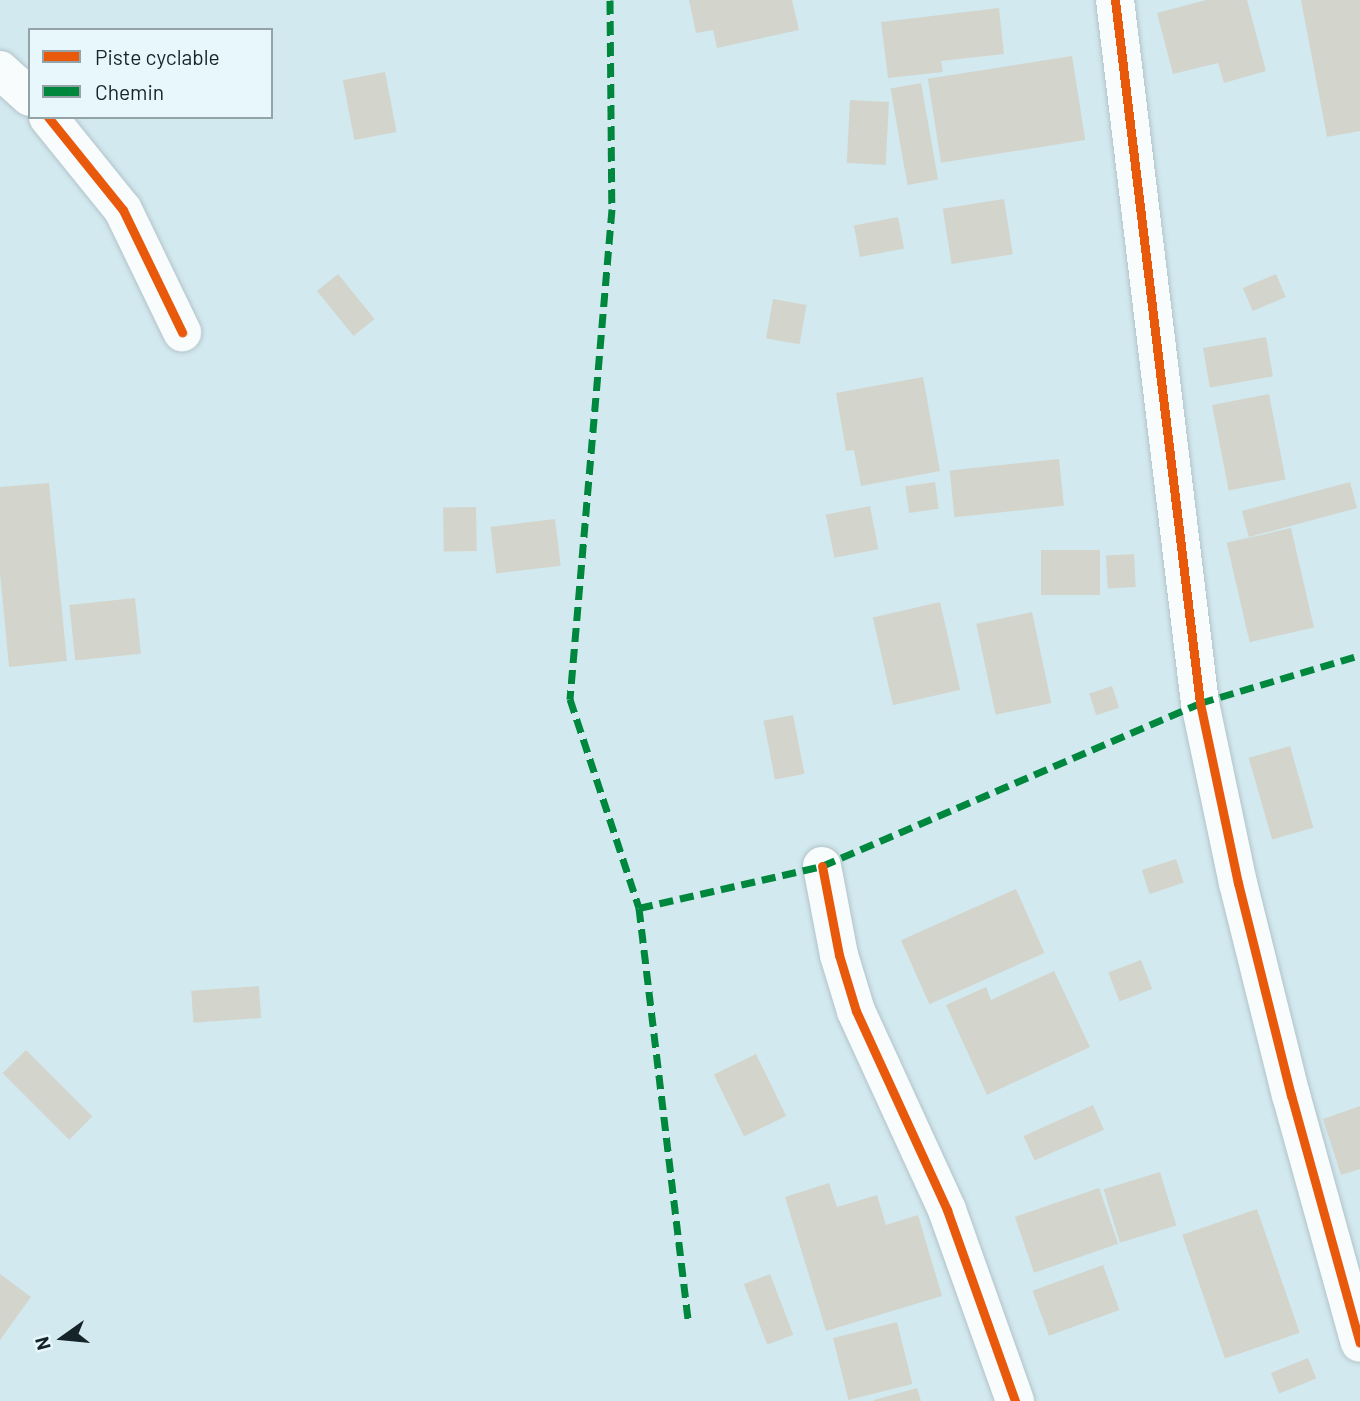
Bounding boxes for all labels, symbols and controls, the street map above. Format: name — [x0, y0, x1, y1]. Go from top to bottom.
legend — [28, 28, 273, 119]
text: Piste cyclable — [95, 44, 220, 69]
text: Chemin — [95, 79, 164, 104]
north arrow — [28, 1303, 98, 1373]
text: N — [29, 1334, 55, 1353]

